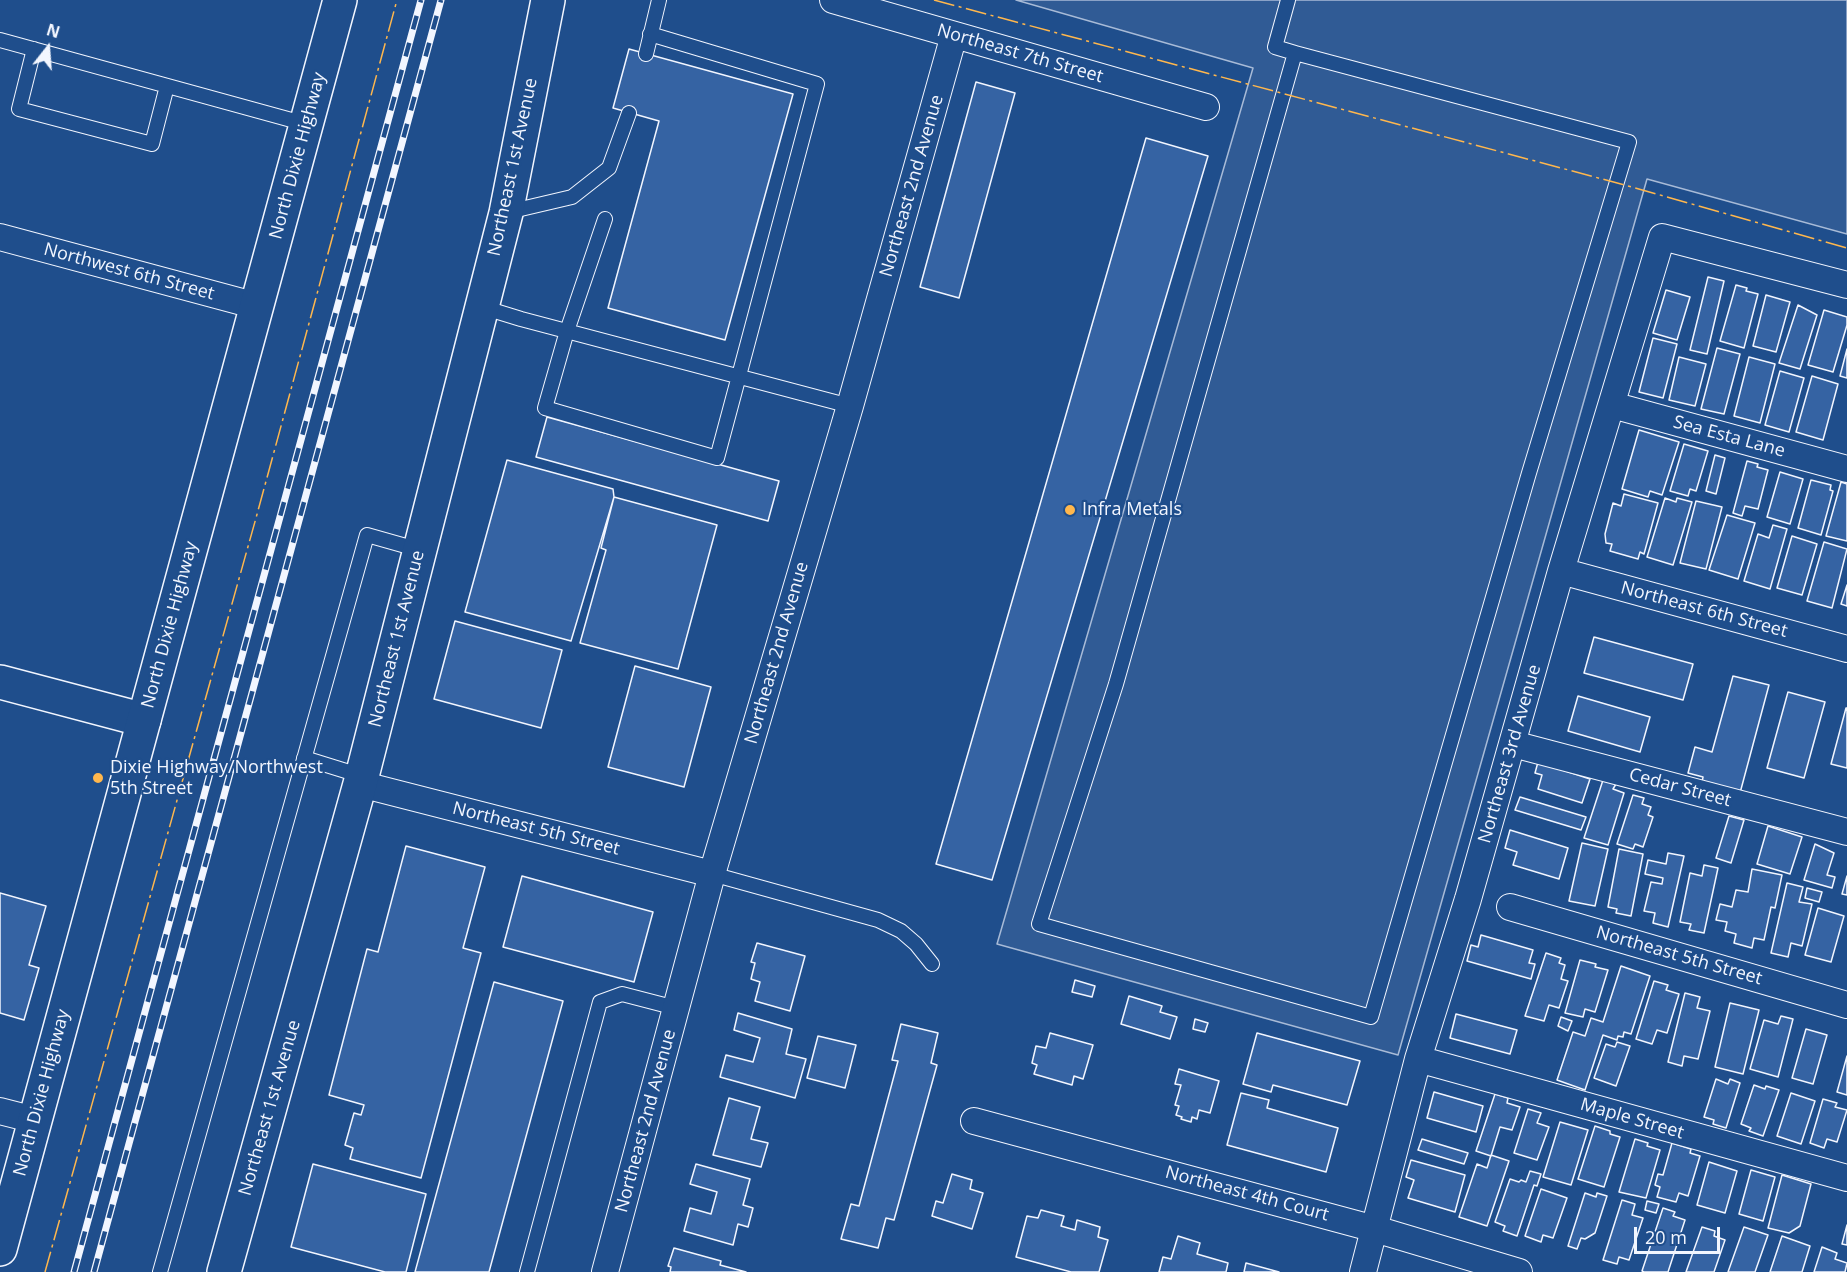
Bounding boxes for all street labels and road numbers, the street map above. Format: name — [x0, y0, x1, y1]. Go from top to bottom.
street label: Northeast 7th Street — [935, 20, 1105, 88]
street label: North Dixie Highway — [265, 70, 331, 242]
street label: Northeast 1st Avenue — [484, 76, 542, 258]
street label: Northeast 2nd Avenue — [876, 92, 948, 280]
street label: Northwest 6th Street — [41, 239, 217, 305]
street label: Sea Esta Lane — [1671, 412, 1787, 462]
street label: North Dixie Highway — [137, 539, 203, 711]
street label: Northeast 1st Avenue — [365, 548, 429, 730]
street label: Northeast 2nd Avenue — [741, 559, 813, 747]
street label: Northeast 6th Street — [1618, 577, 1790, 643]
street label: Northeast 3rd Avenue — [1474, 662, 1546, 846]
street label: Cedar Street — [1627, 764, 1733, 812]
street label: Northeast 5th Street — [450, 798, 622, 860]
street label: Northeast 5th Street — [1594, 922, 1764, 990]
street label: North Dixie Highway — [9, 1007, 75, 1179]
street label: Northeast 1st Avenue — [235, 1018, 305, 1198]
street label: Northeast 2nd Avenue — [611, 1027, 681, 1215]
street label: Maple Street — [1578, 1094, 1686, 1144]
street label: Northeast 4th Court — [1163, 1162, 1331, 1226]

